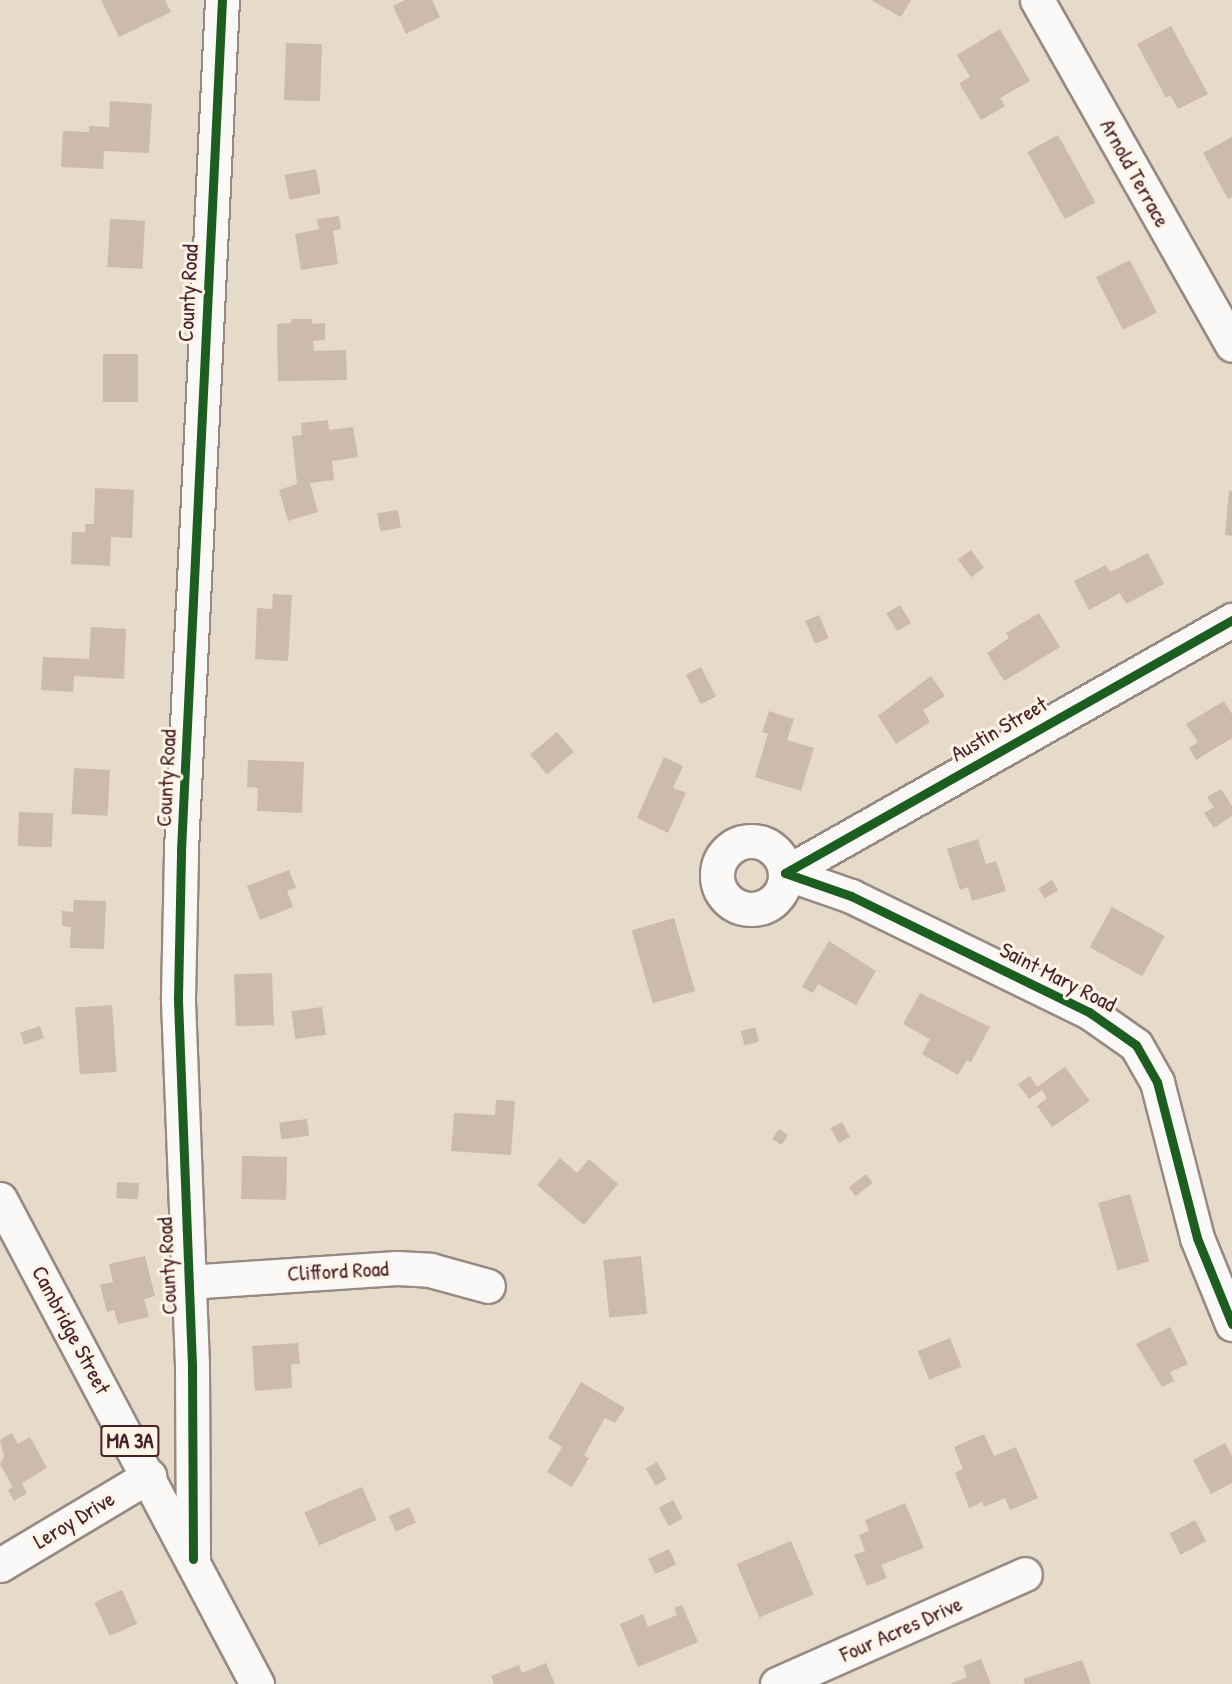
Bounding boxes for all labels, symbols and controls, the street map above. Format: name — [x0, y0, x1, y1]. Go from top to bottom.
street label: Arnold Terrace — [1095, 114, 1175, 232]
street label: County Road — [172, 244, 204, 342]
street label: Austin Street — [946, 691, 1052, 767]
street label: County Road — [150, 729, 182, 827]
street label: Saint Mary Road — [996, 936, 1120, 1018]
street label: County Road — [151, 1217, 183, 1315]
street label: Clifford Road — [287, 1255, 389, 1287]
street label: Cambridge Street — [26, 1261, 116, 1399]
road number: MA 3A — [100, 1423, 160, 1459]
street label: Leroy Drive — [29, 1485, 119, 1555]
street label: Four Acres Drive — [836, 1590, 966, 1668]

